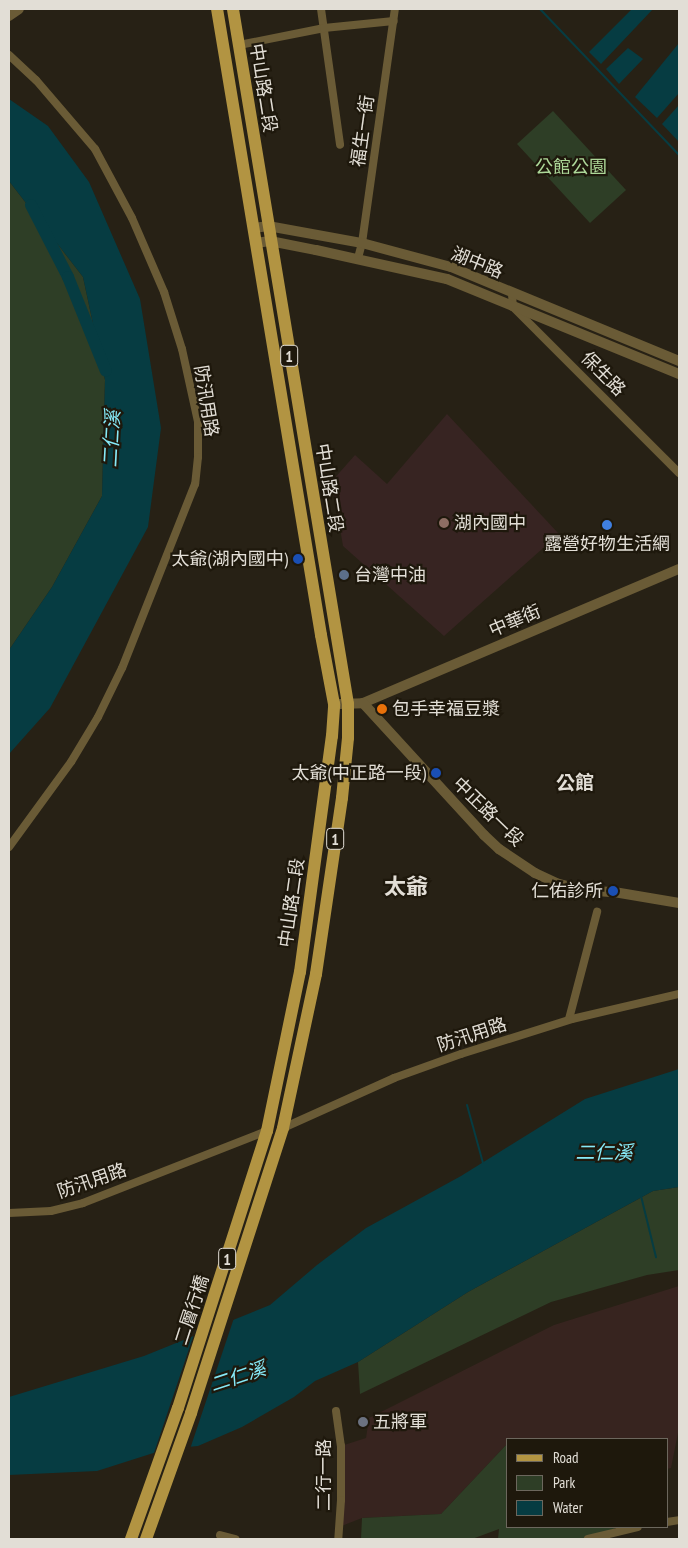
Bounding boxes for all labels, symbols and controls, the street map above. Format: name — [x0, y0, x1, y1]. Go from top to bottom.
street label: 中山路二段 — [245, 42, 281, 134]
street label: 福生一街 — [347, 94, 379, 168]
park label: 公館公園 — [535, 156, 607, 178]
street label: 湖中路 — [448, 243, 506, 283]
road number: 1 — [279, 342, 299, 370]
street label: 保生路 — [576, 347, 630, 401]
street label: 防汛用路 — [190, 364, 222, 438]
water label: 二仁溪 — [99, 410, 125, 468]
street label: 中山路二段 — [311, 442, 347, 534]
place label: 湖內國中 — [454, 512, 526, 534]
marker: 湖內國中 — [438, 517, 450, 529]
marker: 露營好物生活網 — [601, 519, 613, 531]
place label: 露營好物生活網 — [544, 533, 670, 555]
place label: 太爺(湖內國中) — [172, 548, 288, 570]
marker: 太爺(湖內國中) — [292, 553, 304, 565]
place label: 台灣中油 — [354, 564, 426, 586]
marker: 台灣中油 — [338, 569, 350, 581]
street label: 中華街 — [486, 601, 544, 641]
place label: 包手幸福豆漿 — [392, 698, 500, 720]
marker: 包手幸福豆漿 — [376, 703, 388, 715]
place label: 太爺(中正路一段) — [292, 762, 426, 784]
marker: 太爺(中正路一段) — [430, 767, 442, 779]
district label: 公館 — [556, 772, 594, 794]
street label: 中正路一段 — [448, 773, 528, 851]
road number: 1 — [325, 826, 345, 852]
street label: 中山路二段 — [275, 857, 309, 949]
district label: 太爺 — [384, 874, 428, 900]
place label: 仁佑診所 — [531, 880, 603, 902]
marker: 仁佑診所 — [607, 885, 619, 897]
street label: 防汛用路 — [434, 1014, 510, 1056]
water label: 二仁溪 — [576, 1142, 632, 1164]
street label: 防汛用路 — [54, 1159, 130, 1203]
road number: 1 — [217, 1246, 237, 1272]
street label: 二層行橋 — [171, 1272, 213, 1348]
water label: 二仁溪 — [207, 1357, 269, 1397]
place label: 五將軍 — [373, 1411, 427, 1433]
marker: 五將軍 — [357, 1416, 369, 1428]
legend — [506, 1438, 668, 1528]
street label: 二行一路 — [313, 1439, 335, 1511]
text: Road — [553, 1448, 579, 1467]
text: Park — [553, 1473, 575, 1492]
text: Water — [553, 1498, 583, 1517]

